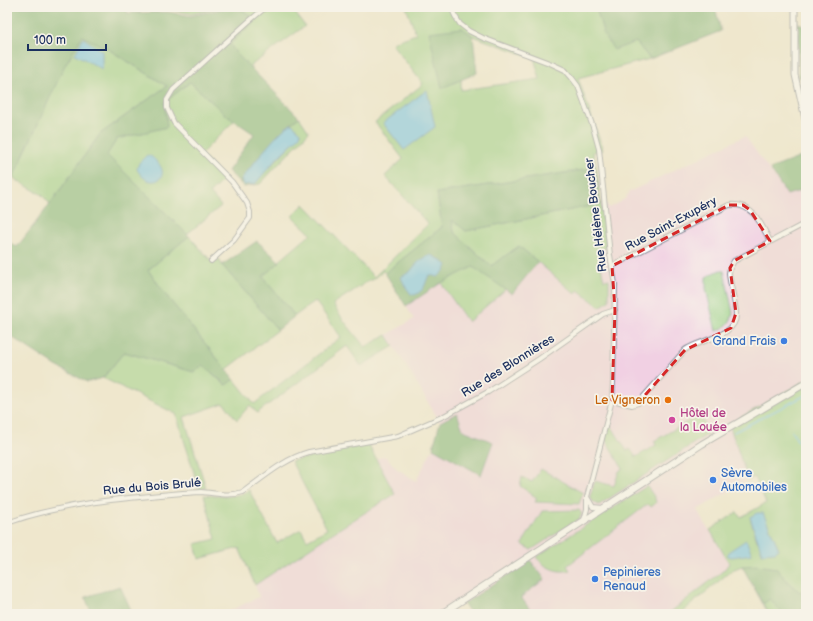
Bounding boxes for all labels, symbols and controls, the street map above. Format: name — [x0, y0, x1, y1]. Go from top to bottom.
scale bar — [28, 26, 106, 52]
text: 100 m — [34, 33, 66, 48]
street label: Rue Hélène Boucher — [581, 157, 610, 273]
street label: Rue Saint-Exupéry — [623, 193, 720, 254]
street label: Rue des Blonnières — [459, 331, 557, 401]
place label: Grand Frais — [712, 334, 776, 349]
marker: Grand Frais — [779, 336, 789, 346]
place label: Le Vigneron — [595, 393, 660, 408]
marker: Le Vigneron — [663, 395, 673, 405]
place label: Hôtel de la Louée — [680, 406, 727, 435]
marker: Hôtel de la Louée — [667, 415, 677, 425]
place label: Sèvre Automobiles — [721, 466, 787, 495]
street label: Rue du Bois Brulé — [102, 475, 202, 499]
marker: Sèvre Automobiles — [708, 475, 718, 485]
place label: Pepinieres Renaud — [603, 565, 661, 594]
marker: Pepinieres Renaud — [590, 574, 600, 584]

